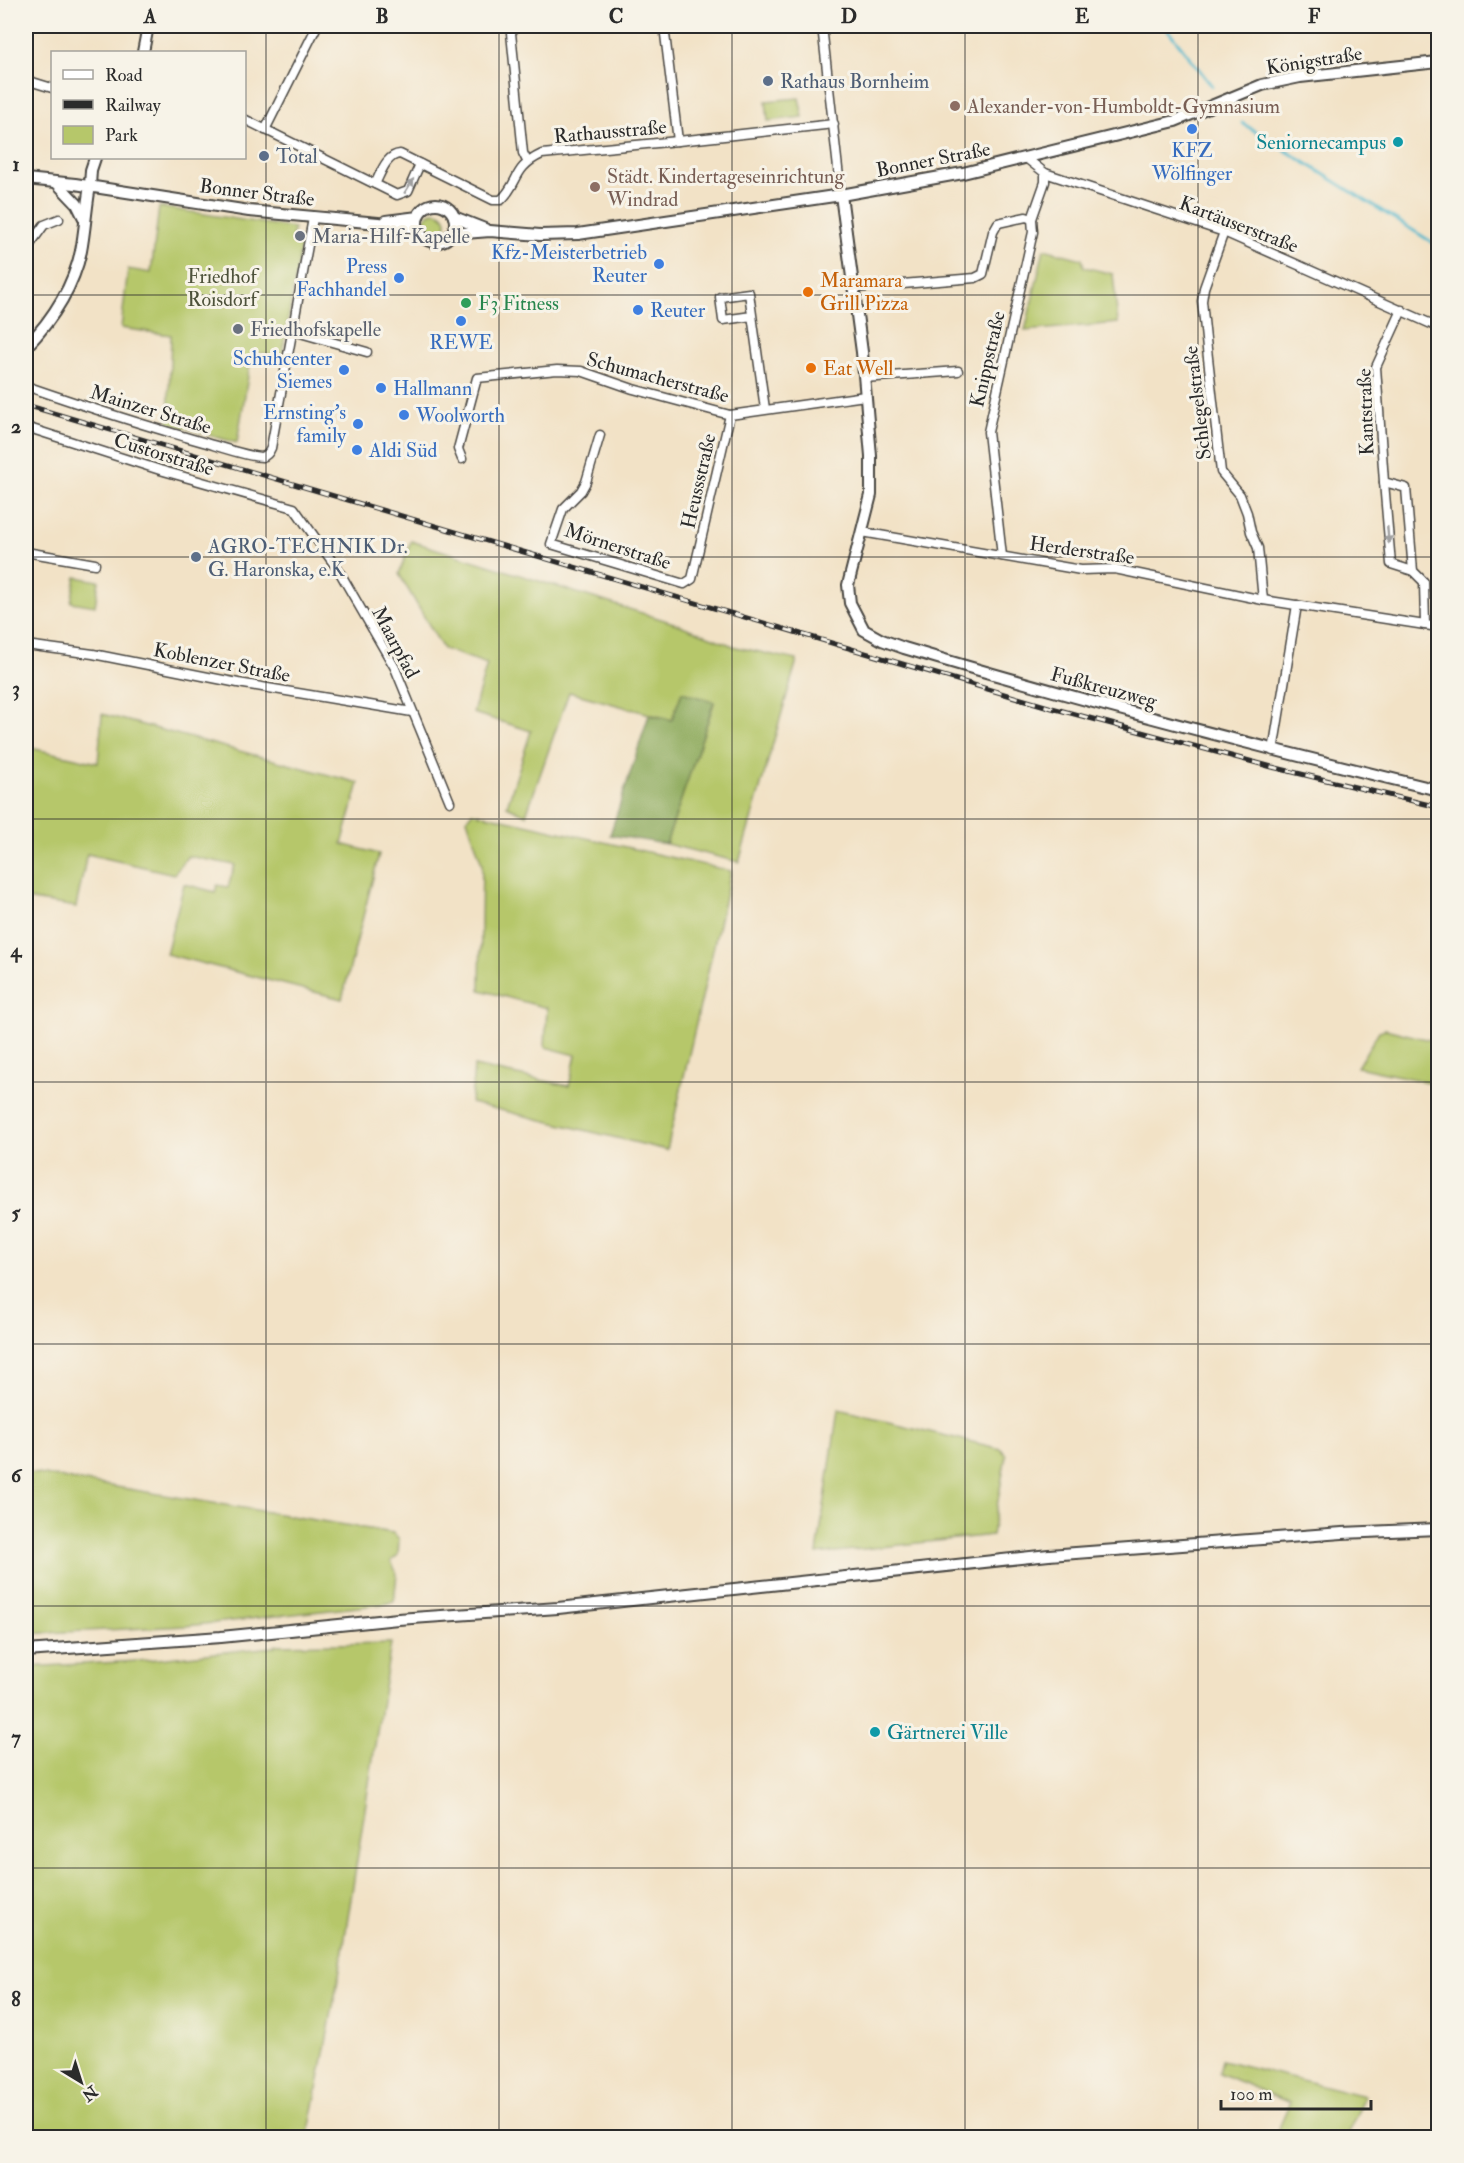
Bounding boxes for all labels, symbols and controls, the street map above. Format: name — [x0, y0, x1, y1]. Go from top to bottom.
text: A — [143, 4, 157, 29]
text: B — [375, 4, 389, 29]
text: C — [609, 4, 623, 29]
text: D — [841, 4, 857, 29]
text: E — [1075, 4, 1090, 29]
text: F — [1308, 4, 1321, 29]
street label: Königstraße — [1264, 41, 1364, 80]
legend — [51, 51, 246, 159]
text: Road — [105, 64, 143, 87]
place label: Rathaus Bornheim — [780, 69, 930, 94]
marker: Rathaus Bornheim — [761, 74, 775, 88]
text: Railway — [105, 94, 162, 117]
place label: Alexander-von-Humboldt-Gymnasium — [966, 94, 1281, 119]
marker: Alexander-von-Humboldt-Gymnasium — [948, 99, 962, 113]
street label: Rathausstraße — [553, 114, 667, 149]
marker: KFZ Wölfinger — [1185, 122, 1199, 136]
text: Park — [105, 124, 138, 147]
place label: Seniornecampus — [1256, 130, 1386, 156]
marker: Seniornecampus — [1391, 135, 1405, 149]
street label: Bonner Straße — [874, 136, 992, 183]
place label: KFZ Wölfinger — [1151, 138, 1233, 186]
place label: Total — [276, 144, 318, 169]
marker: Total — [257, 149, 271, 163]
text: 1 — [12, 152, 20, 177]
place label: Städt. Kindertageseinrichtung Windrad — [606, 164, 845, 212]
street label: Bonner Straße — [198, 173, 316, 212]
one-way arrow — [403, 177, 414, 194]
marker: Städt. Kindertageseinrichtung Windrad — [588, 180, 602, 194]
street label: Kartäuserstraße — [1176, 190, 1302, 259]
place label: Maria-Hilf-Kapelle — [312, 224, 470, 250]
marker: Maria-Hilf-Kapelle — [293, 229, 307, 243]
place label: Kfz-Meisterbetrieb Reuter — [491, 240, 648, 288]
place label: Press Fachhandel — [296, 254, 387, 302]
marker: Kfz-Meisterbetrieb Reuter — [652, 257, 666, 271]
park label: Friedhof Roisdorf — [187, 264, 260, 312]
place label: Maramara Grill Pizza — [820, 268, 909, 316]
marker: Press Fachhandel — [392, 271, 406, 285]
marker: Maramara Grill Pizza — [801, 285, 815, 299]
place label: F3 Fitness — [478, 291, 559, 316]
marker: F3 Fitness — [459, 296, 473, 310]
place label: Reuter — [650, 298, 706, 323]
marker: Reuter — [631, 303, 645, 317]
street label: Knippstraße — [964, 309, 1012, 410]
marker: REWE — [454, 314, 468, 328]
place label: Friedhofskapelle — [250, 317, 381, 343]
marker: Friedhofskapelle — [231, 322, 245, 336]
place label: REWE — [429, 330, 493, 355]
street label: Schlegelstraße — [1178, 345, 1217, 461]
place label: Schuhcenter Siemes — [233, 346, 333, 394]
street label: Schumacherstraße — [584, 346, 732, 408]
place label: Eat Well — [823, 356, 894, 381]
marker: Eat Well — [804, 361, 818, 375]
marker: Schuhcenter Siemes — [337, 363, 351, 377]
street label: Kantstraße — [1351, 368, 1380, 456]
place label: Hallmann — [393, 376, 472, 401]
street label: Mainzer Straße — [87, 379, 214, 440]
marker: Hallmann — [374, 381, 388, 395]
place label: Ernsting's family — [263, 400, 347, 448]
place label: Woolworth — [415, 403, 505, 428]
marker: Woolworth — [397, 408, 411, 422]
text: 2 — [11, 414, 21, 439]
marker: Ernsting's family — [351, 417, 365, 431]
street label: Custorstraße — [111, 427, 217, 482]
street label: Heussstraße — [675, 431, 722, 531]
place label: Aldi Süd — [368, 438, 438, 463]
marker: Aldi Süd — [350, 443, 364, 457]
street label: Mörnerstraße — [562, 518, 674, 575]
one-way arrow — [1383, 525, 1393, 544]
street label: Herderstraße — [1028, 531, 1136, 570]
place label: AGRO-TECHNIK Dr. G. Haronska, e.K — [207, 534, 408, 582]
marker: AGRO-TECHNIK Dr. G. Haronska, e.K — [189, 550, 203, 564]
street label: Maarpfad — [365, 602, 425, 683]
street label: Koblenzer Straße — [151, 637, 292, 688]
street label: Fußkreuzweg — [1048, 661, 1161, 714]
text: 3 — [12, 676, 20, 701]
text: 4 — [10, 938, 23, 963]
text: 5 — [12, 1200, 22, 1225]
text: 6 — [11, 1463, 23, 1488]
place label: Gärtnerei Ville — [887, 1720, 1008, 1745]
text: 7 — [11, 1725, 21, 1750]
marker: Gärtnerei Ville — [868, 1725, 882, 1739]
text: 8 — [11, 1987, 21, 2012]
north arrow — [51, 2052, 111, 2112]
scale bar — [1221, 2073, 1371, 2111]
text: N — [77, 2080, 102, 2106]
text: 100 m — [1230, 2083, 1273, 2106]

